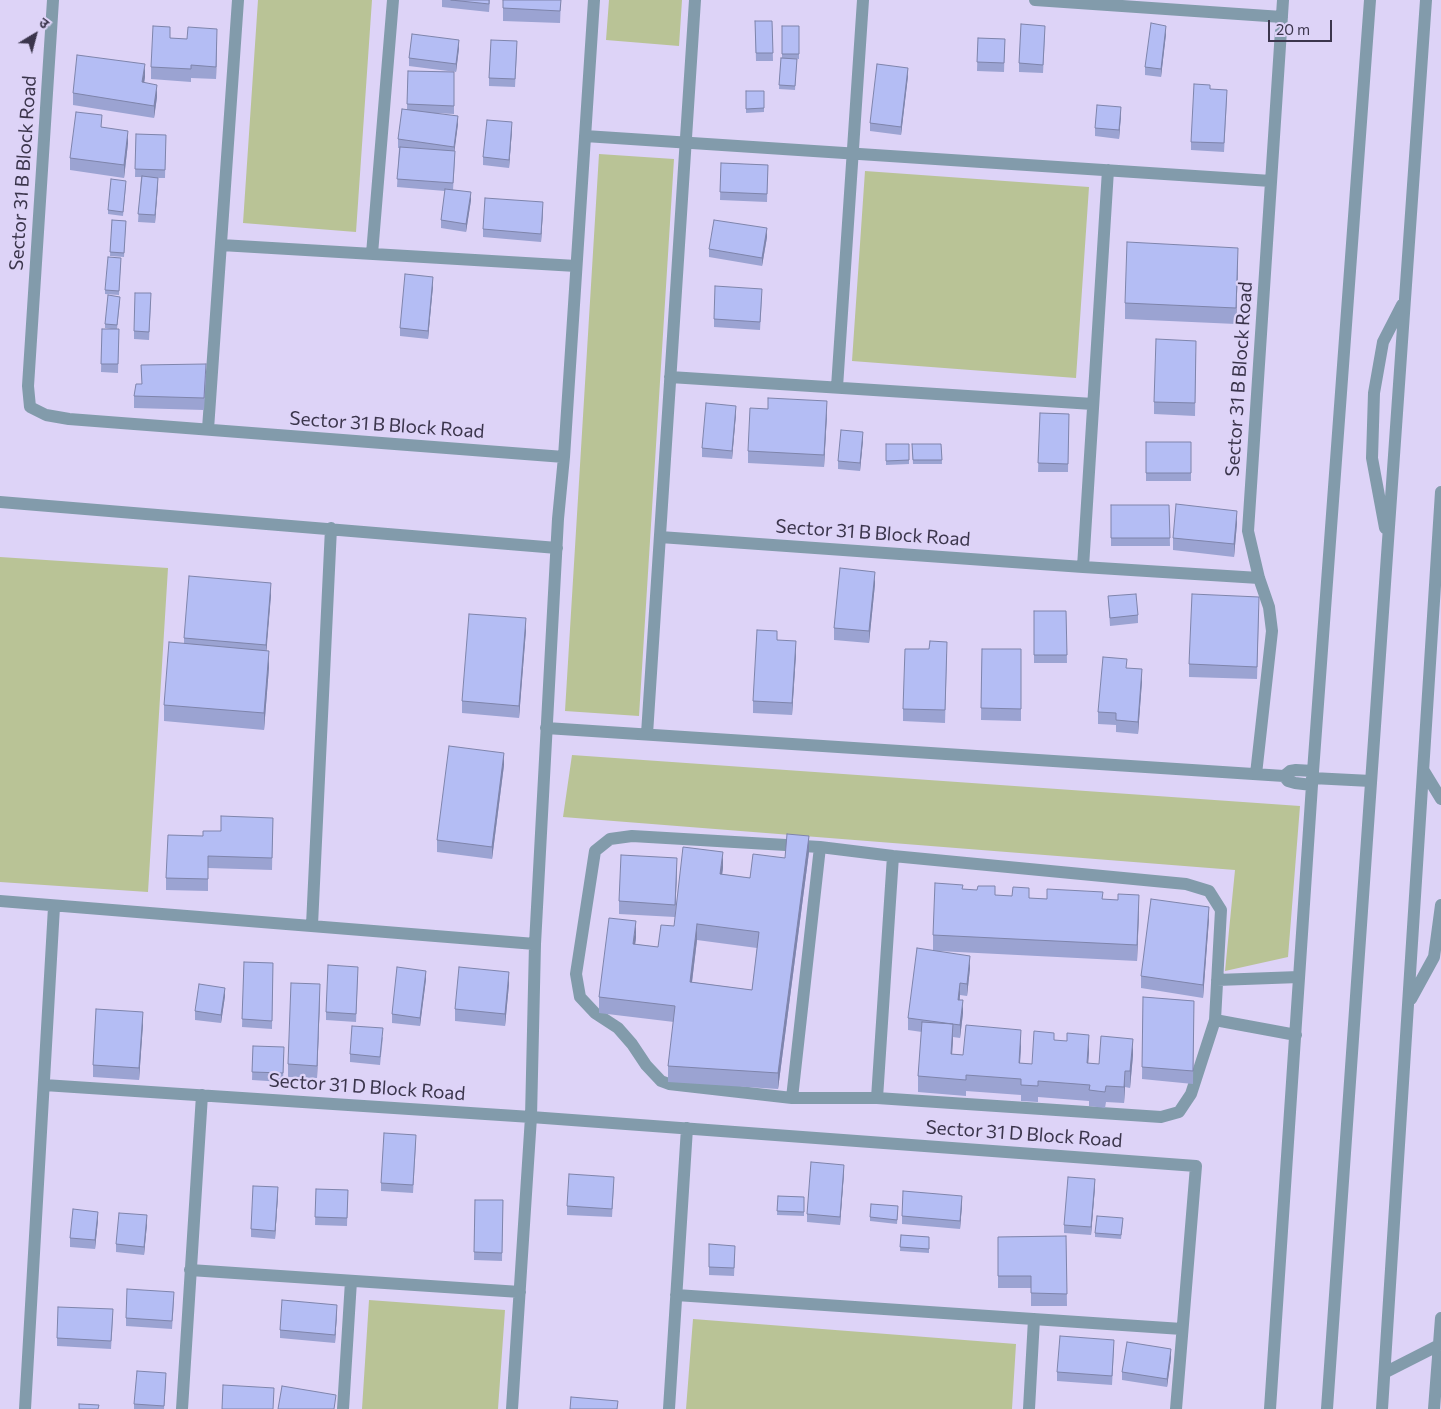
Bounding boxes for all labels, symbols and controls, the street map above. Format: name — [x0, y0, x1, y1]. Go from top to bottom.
north arrow — [10, 10, 60, 60]
scale bar — [1271, 10, 1335, 42]
text: उ — [36, 13, 53, 32]
text: 20 m — [1276, 20, 1310, 38]
street label: Sector 31 B Block Road — [5, 75, 41, 271]
street label: Sector 31 B Block Road — [1221, 281, 1257, 477]
street label: Sector 31 B Block Road — [289, 407, 485, 443]
street label: Sector 31 B Block Road — [775, 515, 971, 551]
street label: Sector 31 D Block Road — [268, 1069, 466, 1105]
street label: Sector 31 D Block Road — [925, 1116, 1123, 1152]

